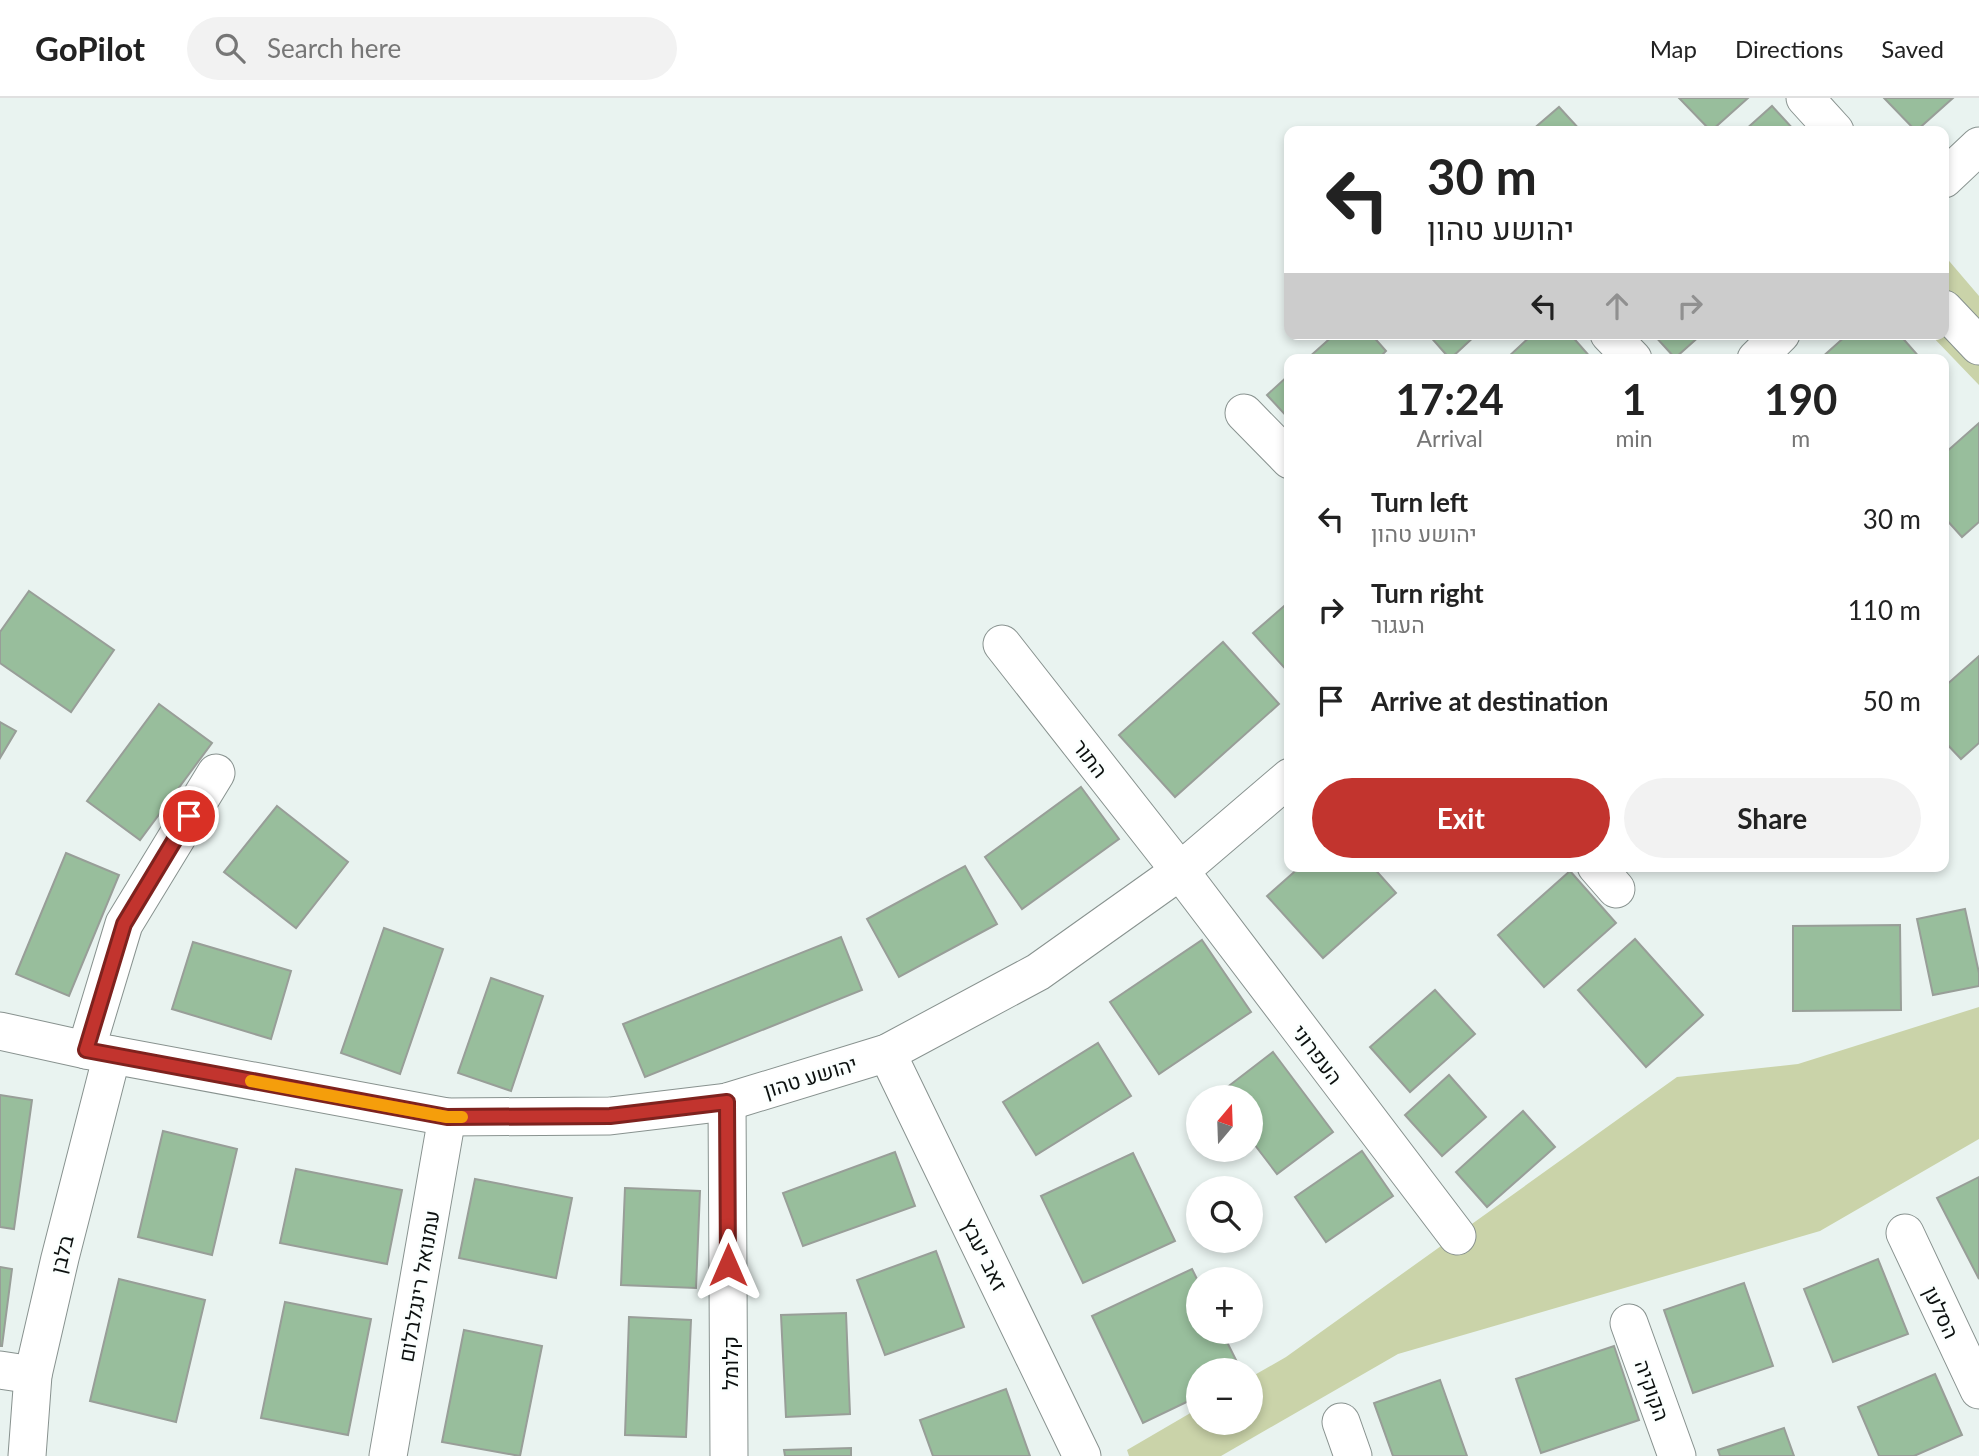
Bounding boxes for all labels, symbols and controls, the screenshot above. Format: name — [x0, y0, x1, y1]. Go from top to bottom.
search box — [187, 17, 677, 80]
text: GoPilot — [35, 28, 145, 68]
icon: search — [211, 29, 249, 67]
text: Search here — [267, 32, 401, 64]
text: Map — [1650, 34, 1697, 63]
text: Directions — [1735, 34, 1843, 63]
text: Saved — [1881, 34, 1944, 63]
text: 30 m — [1427, 147, 1537, 205]
icon: left — [1312, 154, 1403, 245]
text: יהושע טהון — [1427, 208, 1574, 247]
icon: left — [1525, 287, 1563, 325]
icon: ahead — [1598, 287, 1636, 325]
icon: right — [1671, 287, 1709, 325]
text: 17:24 — [1396, 374, 1504, 424]
text: 1 — [1622, 374, 1646, 424]
text: 190 — [1764, 374, 1837, 424]
text: Arrival — [1417, 424, 1483, 452]
text: min — [1615, 424, 1653, 452]
text: m — [1791, 424, 1810, 452]
text: Turn left — [1371, 486, 1468, 518]
icon: left — [1312, 500, 1350, 538]
text: 30 m — [1863, 503, 1921, 535]
text: יהושע טהון — [1371, 519, 1477, 547]
text: Turn right — [1371, 577, 1484, 609]
icon: right — [1312, 591, 1350, 629]
text: 110 m — [1848, 594, 1921, 626]
text: העגור — [1371, 610, 1425, 638]
icon: arrive — [1312, 682, 1350, 720]
text: Arrive at destination — [1371, 685, 1608, 717]
text: 50 m — [1863, 685, 1921, 717]
street label: התור — [1068, 734, 1114, 782]
button: Exit — [1312, 778, 1610, 858]
button: Share — [1624, 778, 1921, 858]
pin — [159, 786, 219, 846]
icon: arrive — [170, 797, 208, 835]
street label: העפרוני — [1288, 1019, 1348, 1089]
street label: יהושע טהון — [760, 1050, 860, 1102]
north arrow — [1186, 1085, 1264, 1162]
map controls — [1186, 1085, 1263, 1435]
button: search — [1186, 1176, 1263, 1253]
street label: עמנואל רינגלבלום — [392, 1208, 444, 1364]
street label: זאב יעבץ — [957, 1213, 1013, 1295]
position arrow — [691, 1228, 765, 1302]
street label: בלבן — [44, 1232, 78, 1276]
button: + — [1186, 1267, 1263, 1344]
street label: הסלען — [1919, 1282, 1965, 1342]
street label: קלומל — [717, 1336, 742, 1390]
street label: הקוקיה — [1630, 1356, 1676, 1424]
button: − — [1186, 1358, 1263, 1435]

